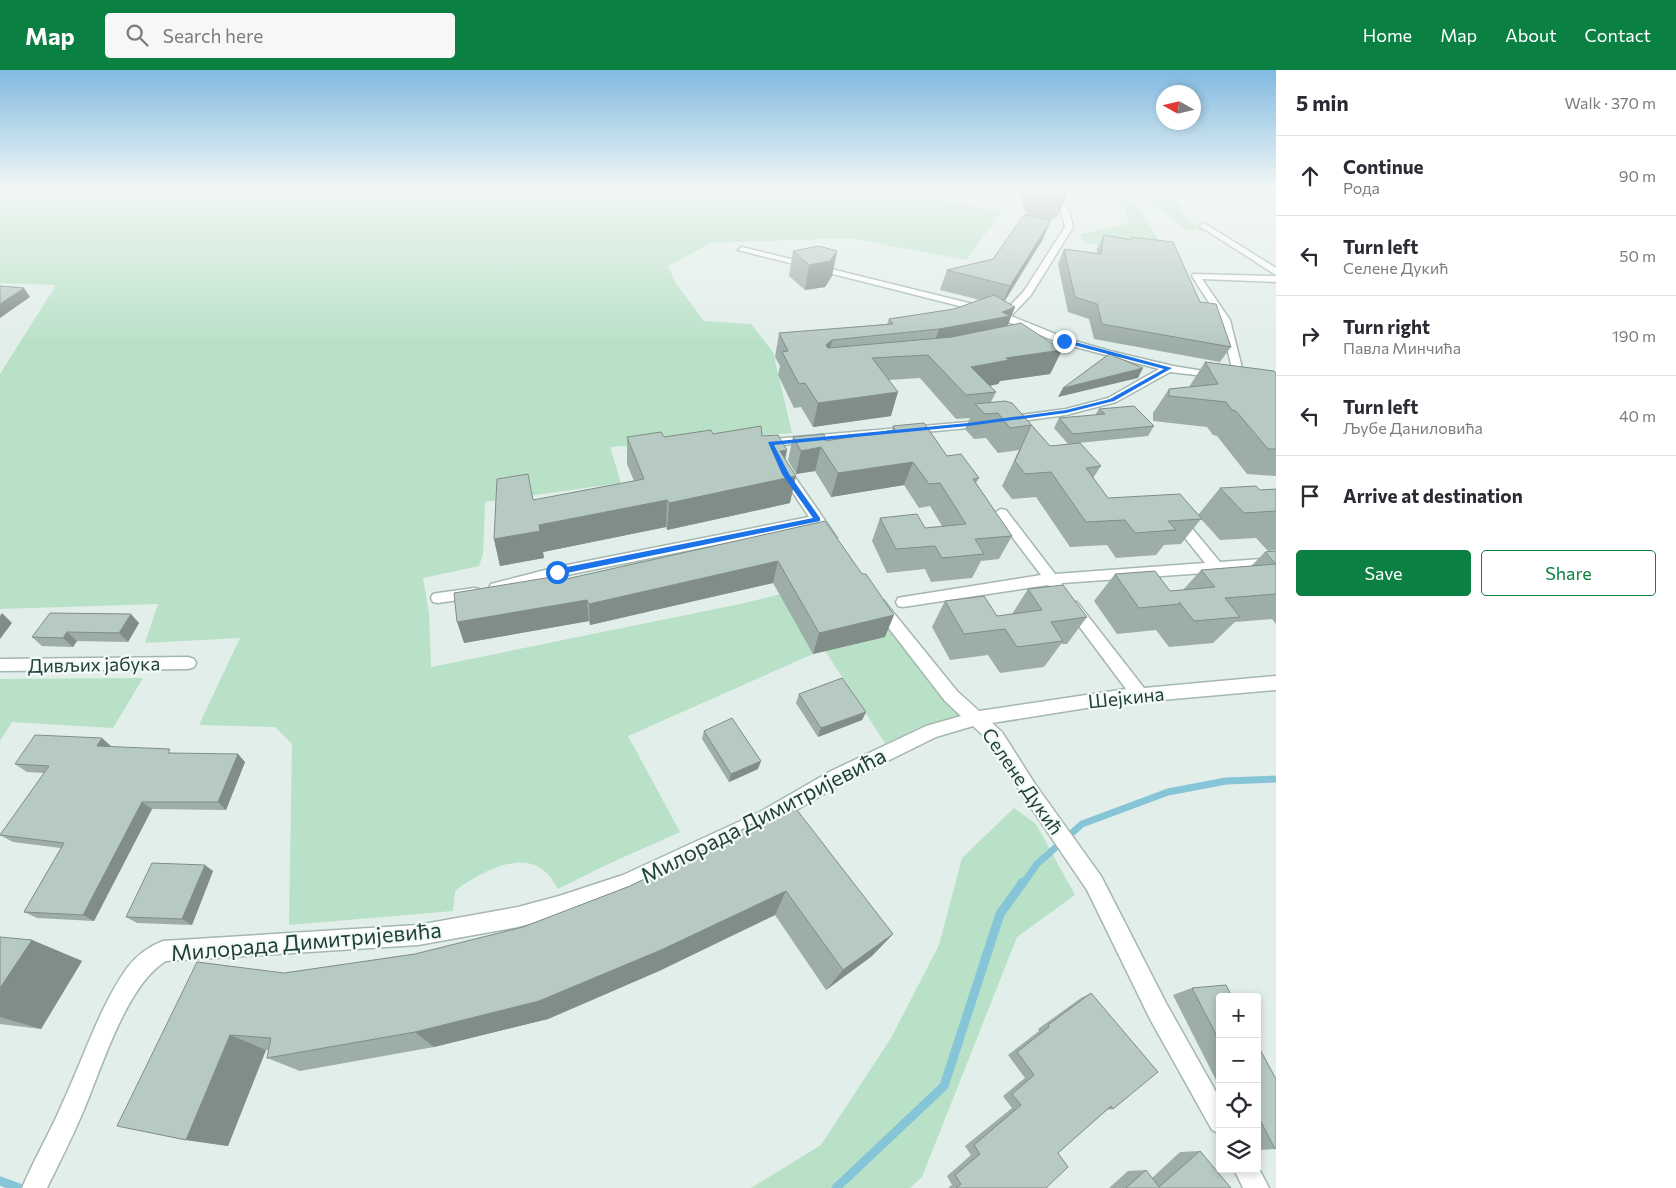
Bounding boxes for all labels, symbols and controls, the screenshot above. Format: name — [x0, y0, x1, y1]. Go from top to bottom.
search box — [105, 13, 455, 58]
text: Map — [25, 21, 75, 50]
icon: search — [123, 21, 151, 49]
text: Search here — [163, 24, 263, 47]
text: Home — [1363, 24, 1412, 46]
text: Map — [1440, 24, 1477, 46]
text: About — [1505, 24, 1557, 46]
text: Contact — [1585, 24, 1651, 46]
north arrow — [1156, 85, 1201, 130]
text: 5 min — [1296, 90, 1349, 115]
text: Walk · 370 m — [1565, 93, 1656, 112]
text: Continue — [1343, 155, 1423, 178]
icon: ahead — [1296, 162, 1324, 190]
text: 90 m — [1619, 166, 1656, 185]
text: Рода — [1343, 178, 1380, 197]
text: Turn left — [1343, 235, 1418, 258]
icon: left — [1296, 242, 1324, 270]
text: 50 m — [1619, 246, 1656, 265]
text: Селене Дукић — [1343, 258, 1448, 277]
text: Turn right — [1343, 315, 1430, 338]
icon: right — [1296, 322, 1324, 350]
text: 190 m — [1612, 326, 1656, 345]
route end — [1053, 330, 1076, 353]
text: Павла Минчића — [1343, 338, 1461, 357]
text: Turn left — [1343, 395, 1418, 418]
icon: left — [1296, 402, 1324, 430]
text: 40 m — [1619, 406, 1656, 425]
text: Љубе Даниловића — [1343, 418, 1483, 437]
icon: arrive — [1296, 482, 1324, 510]
text: Arrive at destination — [1343, 484, 1523, 507]
button: Save — [1296, 550, 1471, 596]
button: Share — [1481, 550, 1656, 596]
route start — [546, 561, 569, 584]
street label: Дивљих јабука — [28, 651, 160, 677]
street label: Шејкина — [1087, 682, 1165, 712]
street label: Селене Дукић — [978, 723, 1068, 839]
street label: Милорада Димитријевића — [636, 741, 890, 889]
street label: Милорада Димитријевића — [169, 916, 443, 966]
map controls — [1216, 993, 1261, 1173]
button: + — [1216, 993, 1261, 1038]
button: − — [1216, 1038, 1261, 1083]
button: locate — [1216, 1083, 1261, 1128]
button: layers — [1216, 1128, 1261, 1173]

